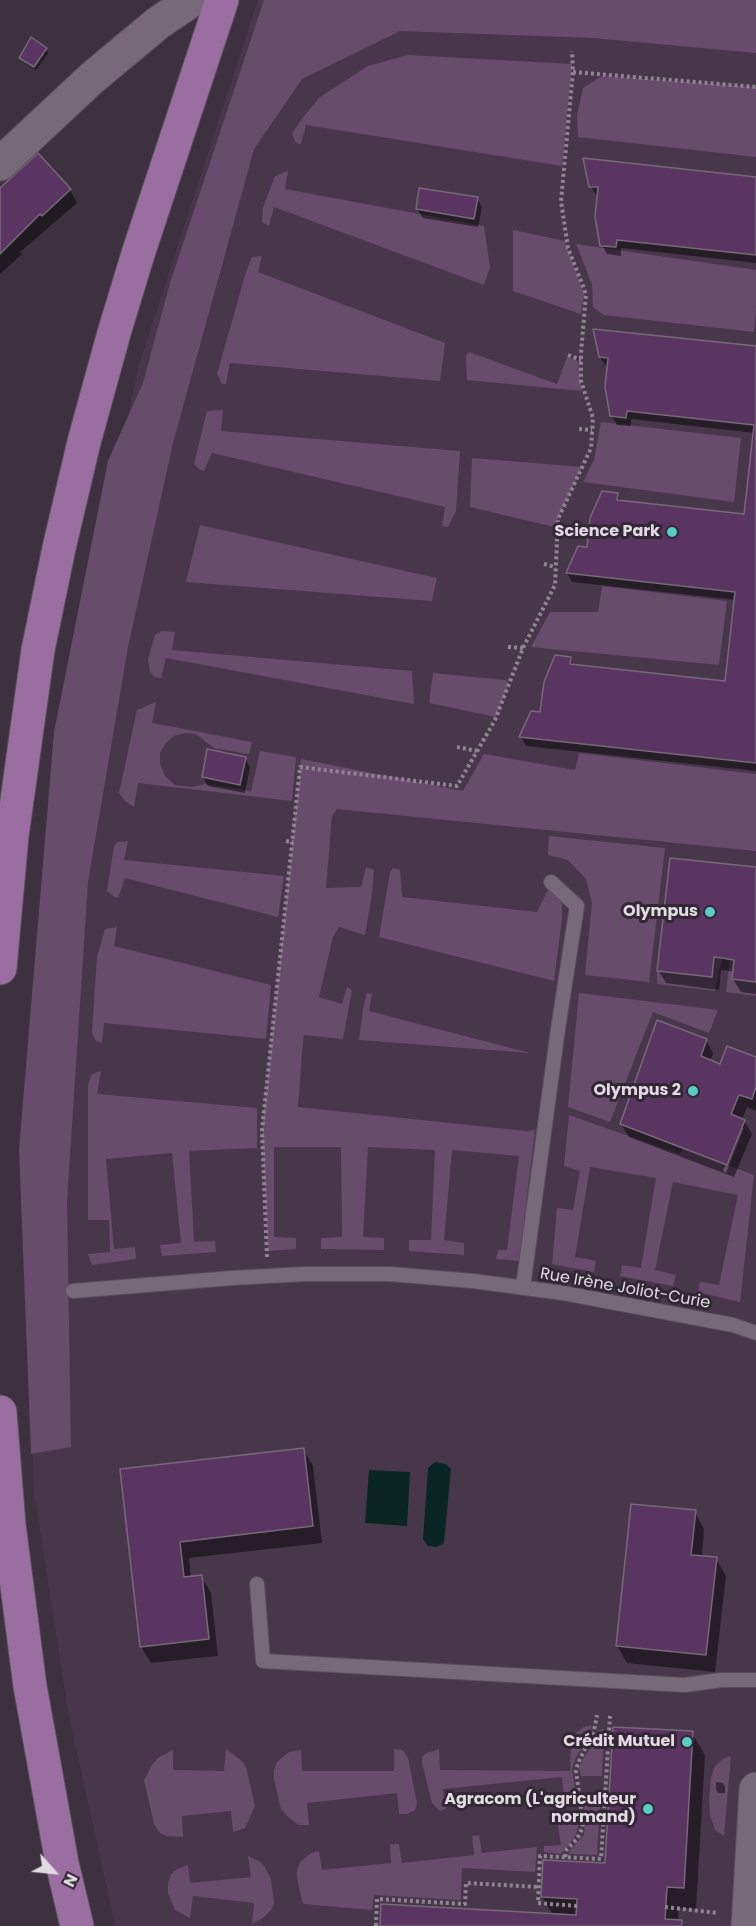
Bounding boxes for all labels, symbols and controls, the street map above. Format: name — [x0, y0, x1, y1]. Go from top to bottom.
place label: Science Park — [555, 522, 660, 542]
marker: Science Park — [665, 525, 679, 539]
place label: Olympus — [623, 902, 698, 922]
marker: Olympus — [703, 905, 717, 919]
place label: Olympus 2 — [594, 1081, 681, 1101]
marker: Olympus 2 — [686, 1084, 700, 1098]
street label: Rue Irène Joliot-Curie — [538, 1265, 712, 1313]
place label: Crédit Mutuel — [563, 1732, 675, 1752]
marker: Crédit Mutuel — [680, 1735, 694, 1749]
place label: Agracom (L'agriculteur normand) — [444, 1790, 636, 1828]
marker: Agracom (L'agriculteur normand) — [641, 1802, 655, 1816]
north arrow — [24, 1842, 84, 1902]
text: N — [58, 1870, 83, 1891]

